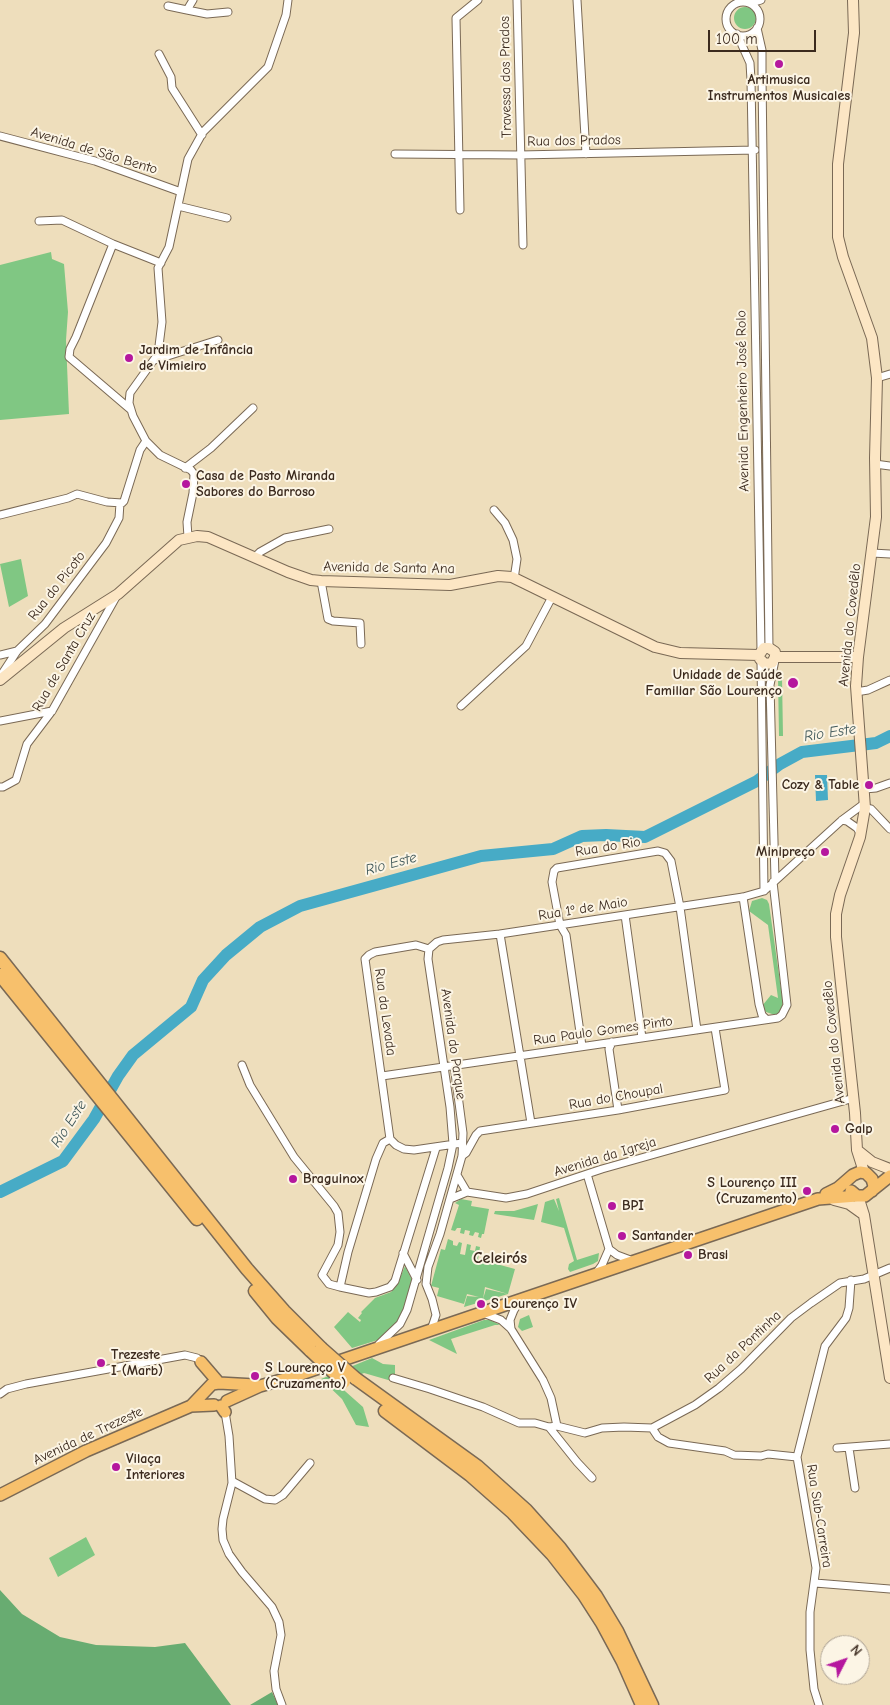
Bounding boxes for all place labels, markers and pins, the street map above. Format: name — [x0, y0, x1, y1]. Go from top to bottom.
marker: Artimusica Instrumentos Musicales — [773, 58, 785, 70]
place label: Artimusica Instrumentos Musicales — [708, 72, 850, 104]
place label: Jardim de Infância de Vimieiro — [139, 342, 253, 374]
marker: Jardim de Infância de Vimieiro — [123, 352, 135, 364]
place label: Casa de Pasto Miranda Sabores do Barroso — [196, 468, 335, 501]
marker: Casa de Pasto Miranda Sabores do Barroso — [180, 478, 192, 490]
place label: Unidade de Saúde Familiar São Lourenço — [646, 667, 782, 700]
marker: Unidade de Saúde Familiar São Lourenço — [786, 676, 800, 690]
place label: Cozy & Table — [782, 777, 859, 793]
marker: Cozy & Table — [863, 779, 875, 791]
place label: Minipreço — [756, 844, 815, 860]
marker: Minipreço — [819, 846, 831, 858]
place label: Galp — [845, 1121, 873, 1137]
marker: Galp — [829, 1123, 841, 1135]
place label: Braguinox — [303, 1171, 364, 1187]
marker: Braguinox — [287, 1173, 299, 1185]
place label: S Lourenço III (Cruzamento) — [707, 1175, 797, 1208]
marker: S Lourenço III (Cruzamento) — [801, 1185, 813, 1197]
place label: BPI — [622, 1198, 644, 1214]
marker: BPI — [606, 1200, 618, 1212]
place label: Santander — [632, 1228, 693, 1244]
marker: Santander — [616, 1230, 628, 1242]
place label: Brasi — [698, 1247, 728, 1263]
marker: Brasi — [682, 1249, 694, 1261]
place label: S Lourenço IV — [491, 1296, 577, 1312]
marker: S Lourenço IV — [475, 1298, 487, 1310]
place label: Trezeste I (Marb) — [111, 1347, 163, 1380]
marker: Trezeste I (Marb) — [95, 1357, 107, 1369]
place label: S Lourenço V (Cruzamento) — [265, 1360, 346, 1392]
marker: S Lourenço V (Cruzamento) — [249, 1370, 261, 1382]
place label: Vilaça Interiores — [126, 1451, 185, 1484]
marker: Vilaça Interiores — [110, 1461, 122, 1473]

